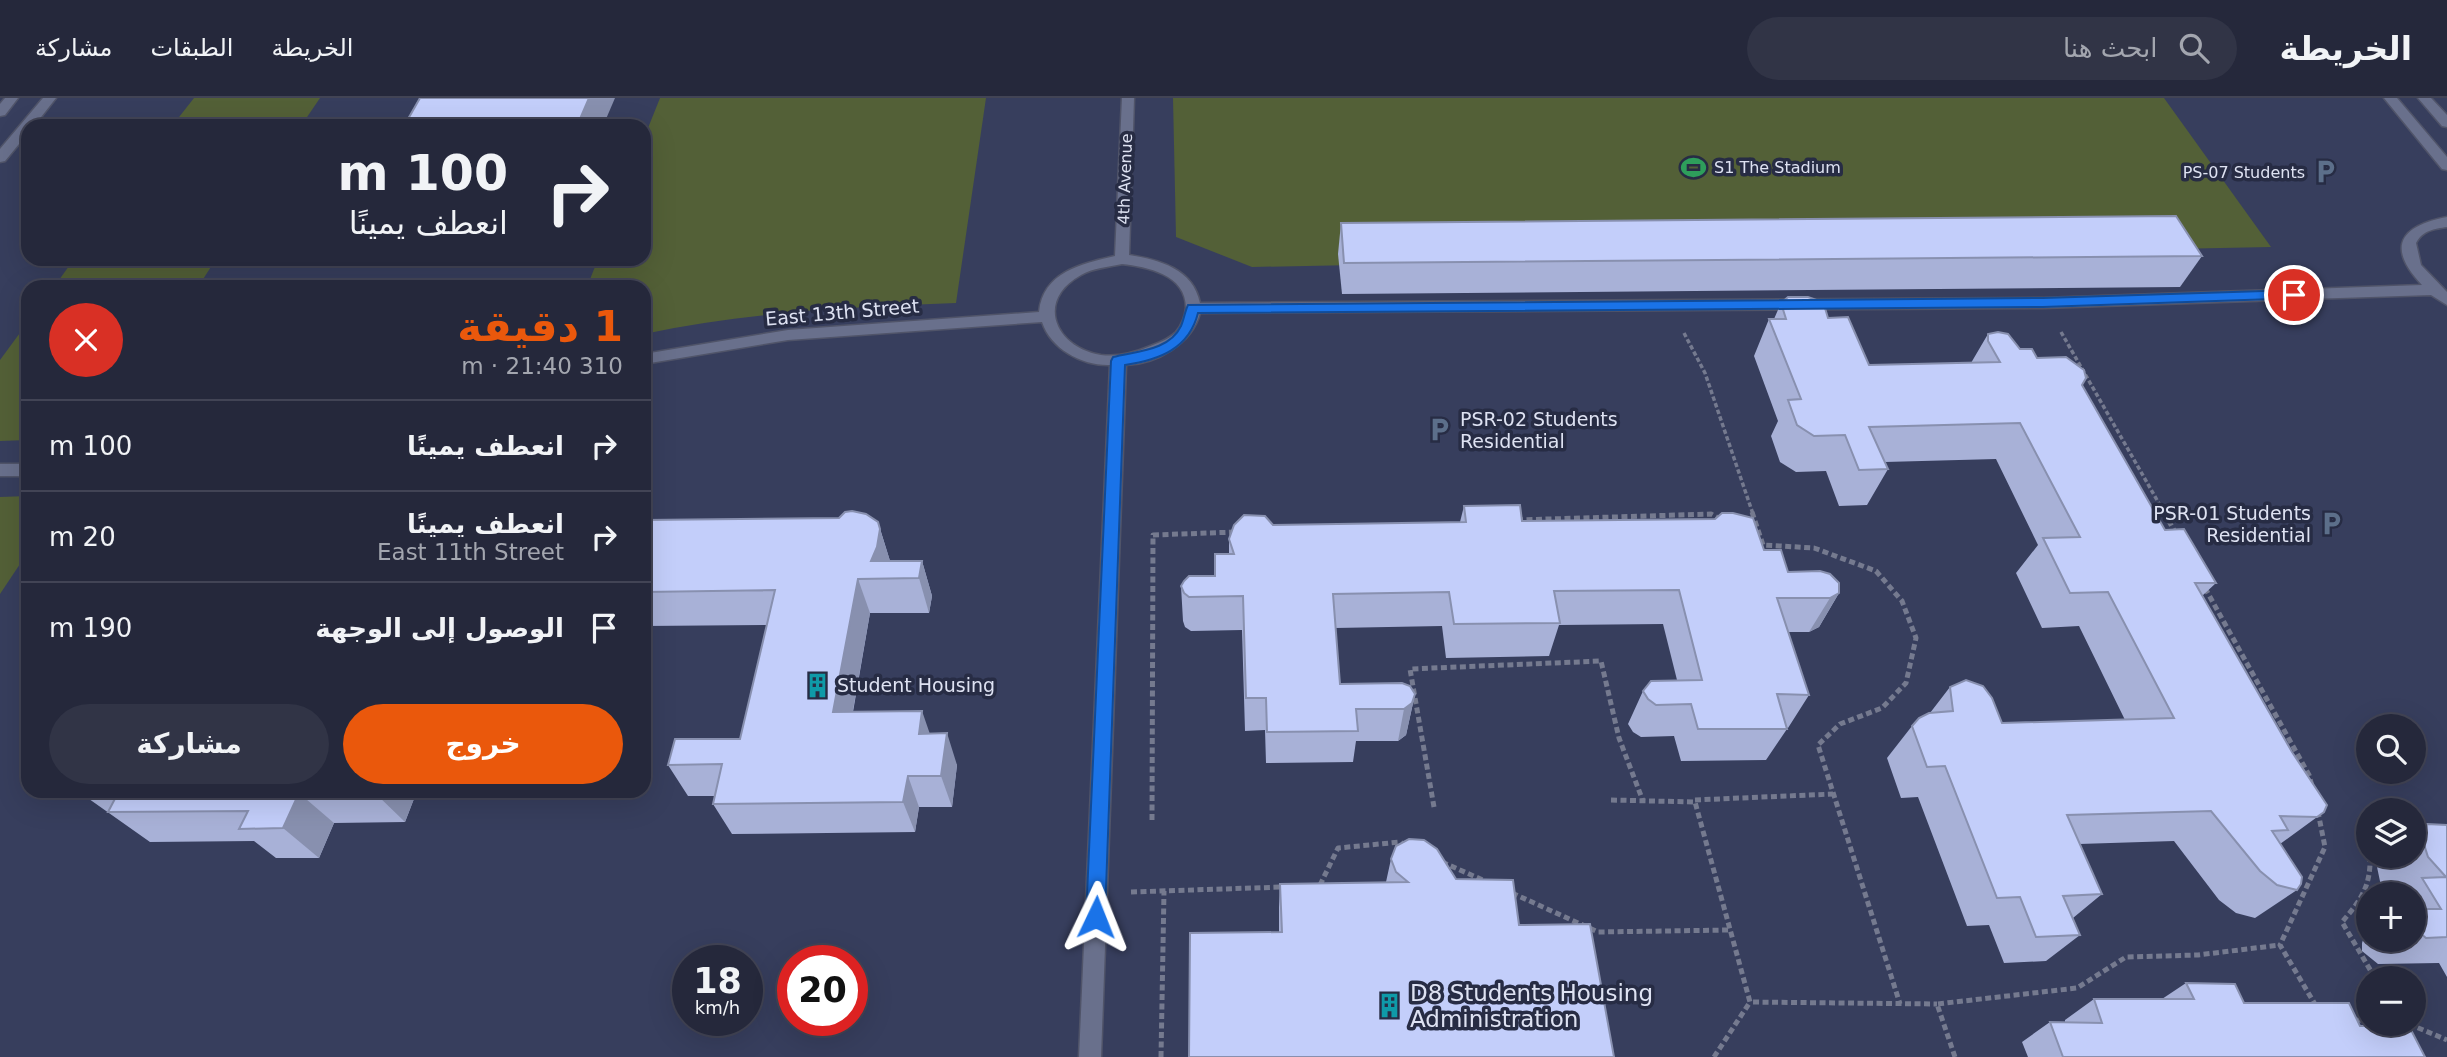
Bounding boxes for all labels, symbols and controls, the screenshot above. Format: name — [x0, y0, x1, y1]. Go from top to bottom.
search box — [1747, 17, 2237, 80]
icon: search — [2175, 29, 2213, 67]
text: الخريطة — [2279, 29, 2412, 68]
text: ابحث هنا — [2063, 33, 2157, 63]
text: مشاركة — [35, 34, 112, 62]
text: الطبقات — [150, 34, 233, 62]
text: الخريطة — [271, 34, 353, 62]
street label: 4th Avenue — [1114, 133, 1136, 225]
text: 100 m — [338, 145, 508, 202]
icon: right — [532, 147, 623, 238]
sports icon: S1 The Stadium — [1680, 153, 1708, 181]
place label: S1 The Stadium — [1714, 158, 1841, 177]
parking icon: PS-07 Students — [2311, 158, 2339, 186]
place label: PS-07 Students — [2183, 163, 2305, 182]
text: انعطف يمينًا — [349, 204, 508, 242]
pin — [2264, 265, 2324, 325]
icon: arrive — [2275, 276, 2313, 314]
street label: East 13th Street — [764, 294, 920, 330]
text: 1 دقيقة — [457, 302, 623, 351]
button: close — [49, 303, 123, 377]
text: 310 m · 21:40 — [461, 353, 623, 379]
place label: PSR-02 Students Residential — [1460, 408, 1618, 452]
parking icon: PSR-02 Students Residential — [1426, 416, 1454, 444]
icon: right — [585, 427, 623, 465]
text: 100 m — [49, 431, 132, 461]
text: انعطف يمينًا — [407, 431, 564, 461]
place label: PSR-01 Students Residential — [2153, 502, 2311, 546]
text: انعطف يمينًا — [407, 509, 564, 539]
parking icon: PSR-01 Students Residential — [2317, 510, 2345, 538]
icon: right — [585, 518, 623, 556]
text: 20 m — [49, 522, 116, 552]
text: East 11th Street — [377, 539, 564, 565]
icon: arrive — [585, 609, 623, 647]
text: 190 m — [49, 613, 132, 643]
text: الوصول إلى الوجهة — [315, 613, 564, 643]
building icon: Student Housing — [803, 671, 831, 699]
place label: Student Housing — [837, 674, 995, 696]
button: مشاركة — [49, 704, 329, 784]
button: خروج — [343, 704, 623, 784]
map controls — [2356, 714, 2426, 1036]
button: search — [2356, 714, 2426, 784]
button: layers — [2356, 798, 2426, 868]
position arrow — [1059, 880, 1133, 954]
button: + — [2356, 882, 2426, 952]
speed limit sign: 20 — [777, 945, 868, 1036]
text: 18 — [693, 961, 742, 1001]
button: − — [2356, 966, 2426, 1036]
place label: D8 Students Housing Administration — [1410, 980, 1653, 1032]
building icon: D8 Students Housing Administration — [1376, 992, 1404, 1020]
text: km/h — [695, 997, 740, 1018]

